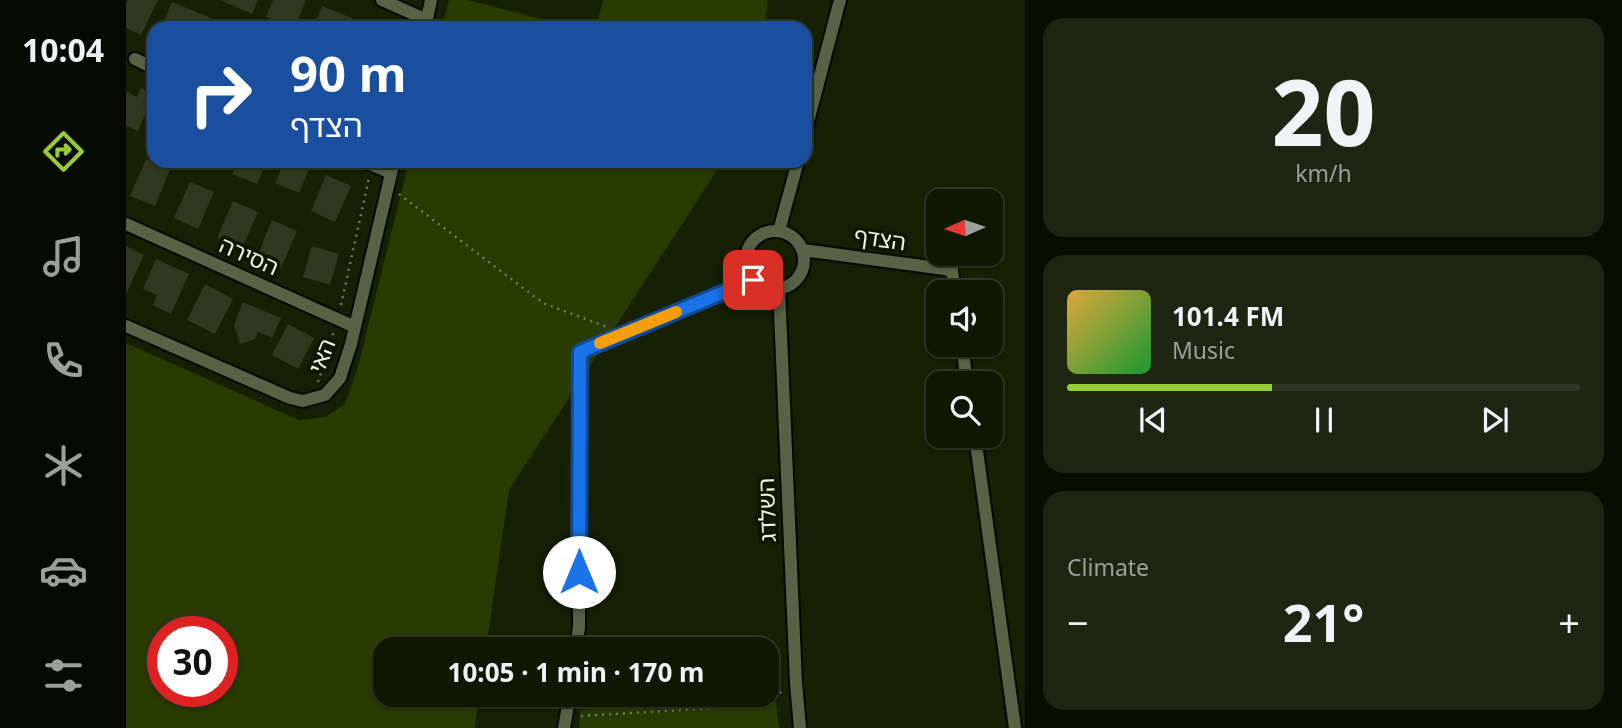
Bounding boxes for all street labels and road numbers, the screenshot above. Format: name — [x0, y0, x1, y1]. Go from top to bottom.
street label: הצדף — [852, 219, 908, 257]
street label: הסירה — [215, 228, 284, 282]
street label: האי — [300, 333, 343, 378]
street label: השלדג — [749, 477, 783, 543]

